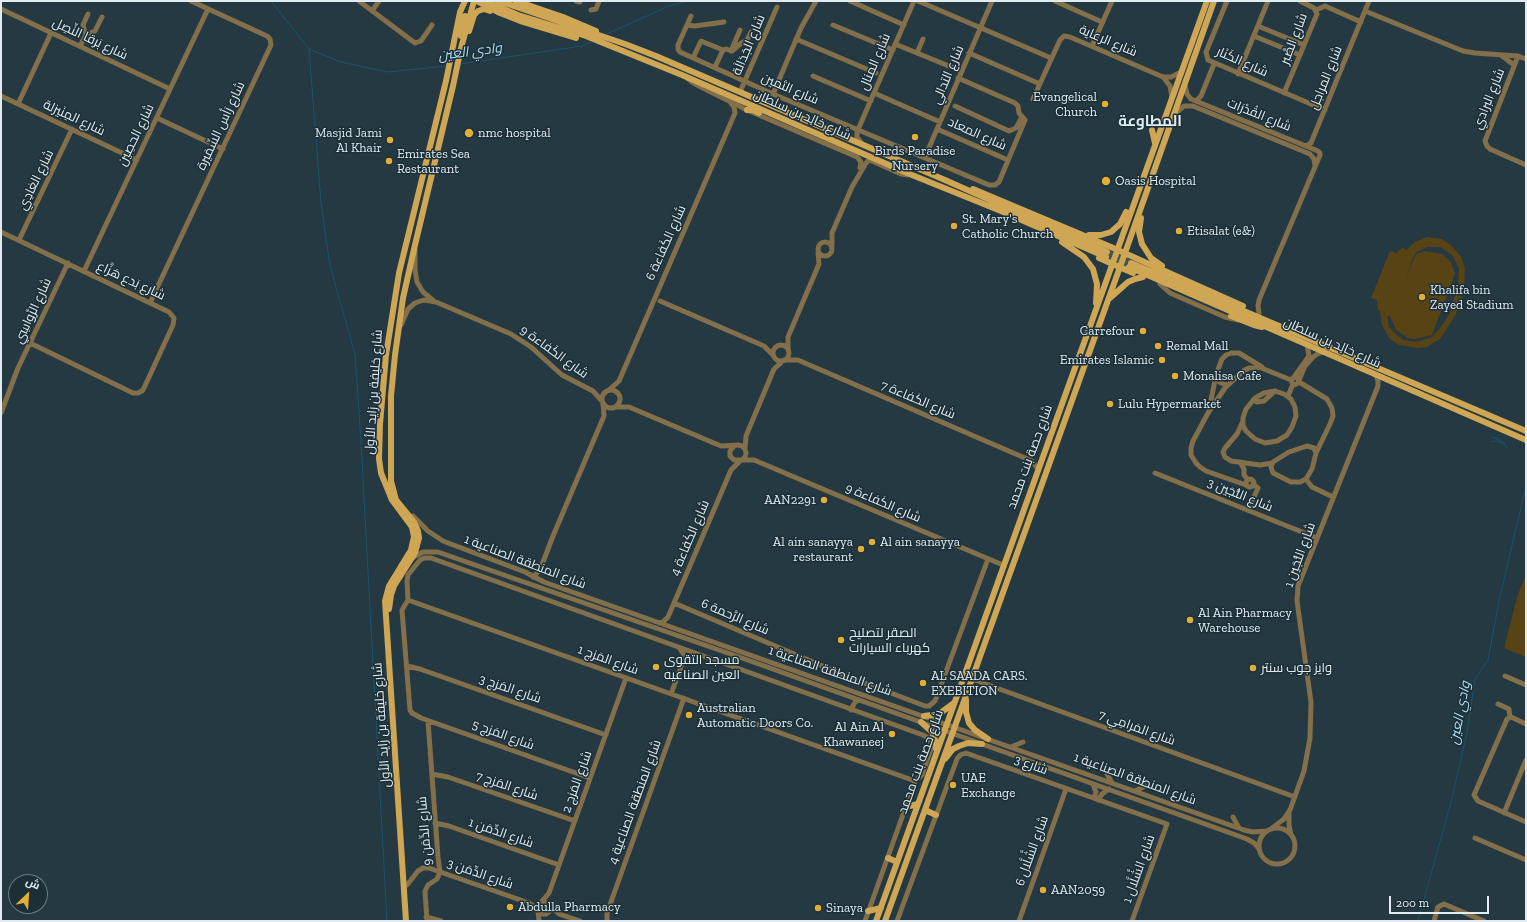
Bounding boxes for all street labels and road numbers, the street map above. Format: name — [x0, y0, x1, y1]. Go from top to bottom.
street label: شارع الصَّبر — [1277, 11, 1311, 67]
street label: شارع الجَدَالَة — [729, 12, 769, 78]
street label: شارع بَرقا النِّصِل — [50, 15, 130, 63]
street label: شارع الرعاية — [1077, 22, 1139, 60]
street label: شارع المنال — [856, 31, 894, 93]
street label: شارع التدالي — [929, 43, 967, 107]
street label: شارع الكَنَار — [1214, 44, 1270, 80]
street label: شارع المراجل — [1306, 44, 1346, 112]
street label: شارع البرادي — [1470, 66, 1508, 132]
street label: شارع الثمين — [759, 70, 821, 108]
street label: شارع رَأس السِّمَيرة — [194, 79, 248, 173]
street label: شارع خالِد بن سلطان — [751, 86, 853, 144]
street label: شارع القُدْرَات — [1225, 95, 1293, 135]
street label: شارع المِنَيزلة — [41, 97, 107, 139]
street label: شارع الحصِين — [114, 101, 158, 169]
street label: شارع المعاد — [945, 114, 1009, 154]
street label: شارع الغادِي — [15, 147, 57, 213]
street label: شارع الكَفاءة 6 — [643, 203, 689, 283]
street label: شارع بَدع هَزَّاع — [94, 258, 168, 304]
street label: شارع الرَّواسِي — [11, 276, 55, 346]
street label: شارع خالِد بن سلطان — [1281, 314, 1383, 372]
street label: شارع الكَفاءة 9 — [517, 322, 591, 382]
street label: شارع خليفة بن زايد الأول — [362, 329, 386, 455]
street label: شارع الكَفاءة 7 — [878, 377, 958, 423]
street label: شارع حصة بنت محمد — [1004, 403, 1056, 511]
street label: شارع اللُّجَين 3 — [1205, 475, 1275, 515]
street label: شارع الكَفاءة 9 — [843, 480, 923, 526]
street label: شارع الكَفاءة 4 — [667, 498, 713, 578]
street label: شارع اللُّجَين 1 — [1281, 520, 1319, 590]
street label: شارع المنطقة الصناعية 1 — [462, 532, 588, 592]
street label: شارع الرَّحمة 6 — [699, 596, 771, 638]
street label: شارع المَزج 1 — [576, 642, 640, 678]
street label: شارع المنطقة الصناعية 1 — [766, 643, 894, 699]
street label: شارع خليفة بن زايد الأول — [370, 662, 394, 788]
street label: شارع المَزج 3 — [477, 671, 543, 707]
street label: شارع المَرامِي 7 — [1097, 707, 1177, 749]
street label: شارع حصة بنت محمد — [895, 708, 947, 816]
street label: شارع المَزج 5 — [470, 717, 536, 753]
street label: شارع المنطقة الصناعية 4 — [605, 738, 665, 866]
street label: شارع المَزج 2 — [559, 749, 595, 815]
street label: شارع المنطقة الصناعية 1 — [1072, 750, 1198, 808]
street label: شارع 3 — [1012, 752, 1050, 778]
street label: شارع المَزج 7 — [474, 768, 540, 804]
street label: شارع الدِّمَن 9 — [414, 796, 436, 866]
street label: شارع الشَّلَّال 6 — [1012, 814, 1052, 888]
street label: شارع الدِّمَن 1 — [467, 815, 535, 851]
street label: شارع الشَّلَّال 1 — [1119, 833, 1159, 905]
street label: شارع الدِّمَن 3 — [445, 855, 515, 893]

